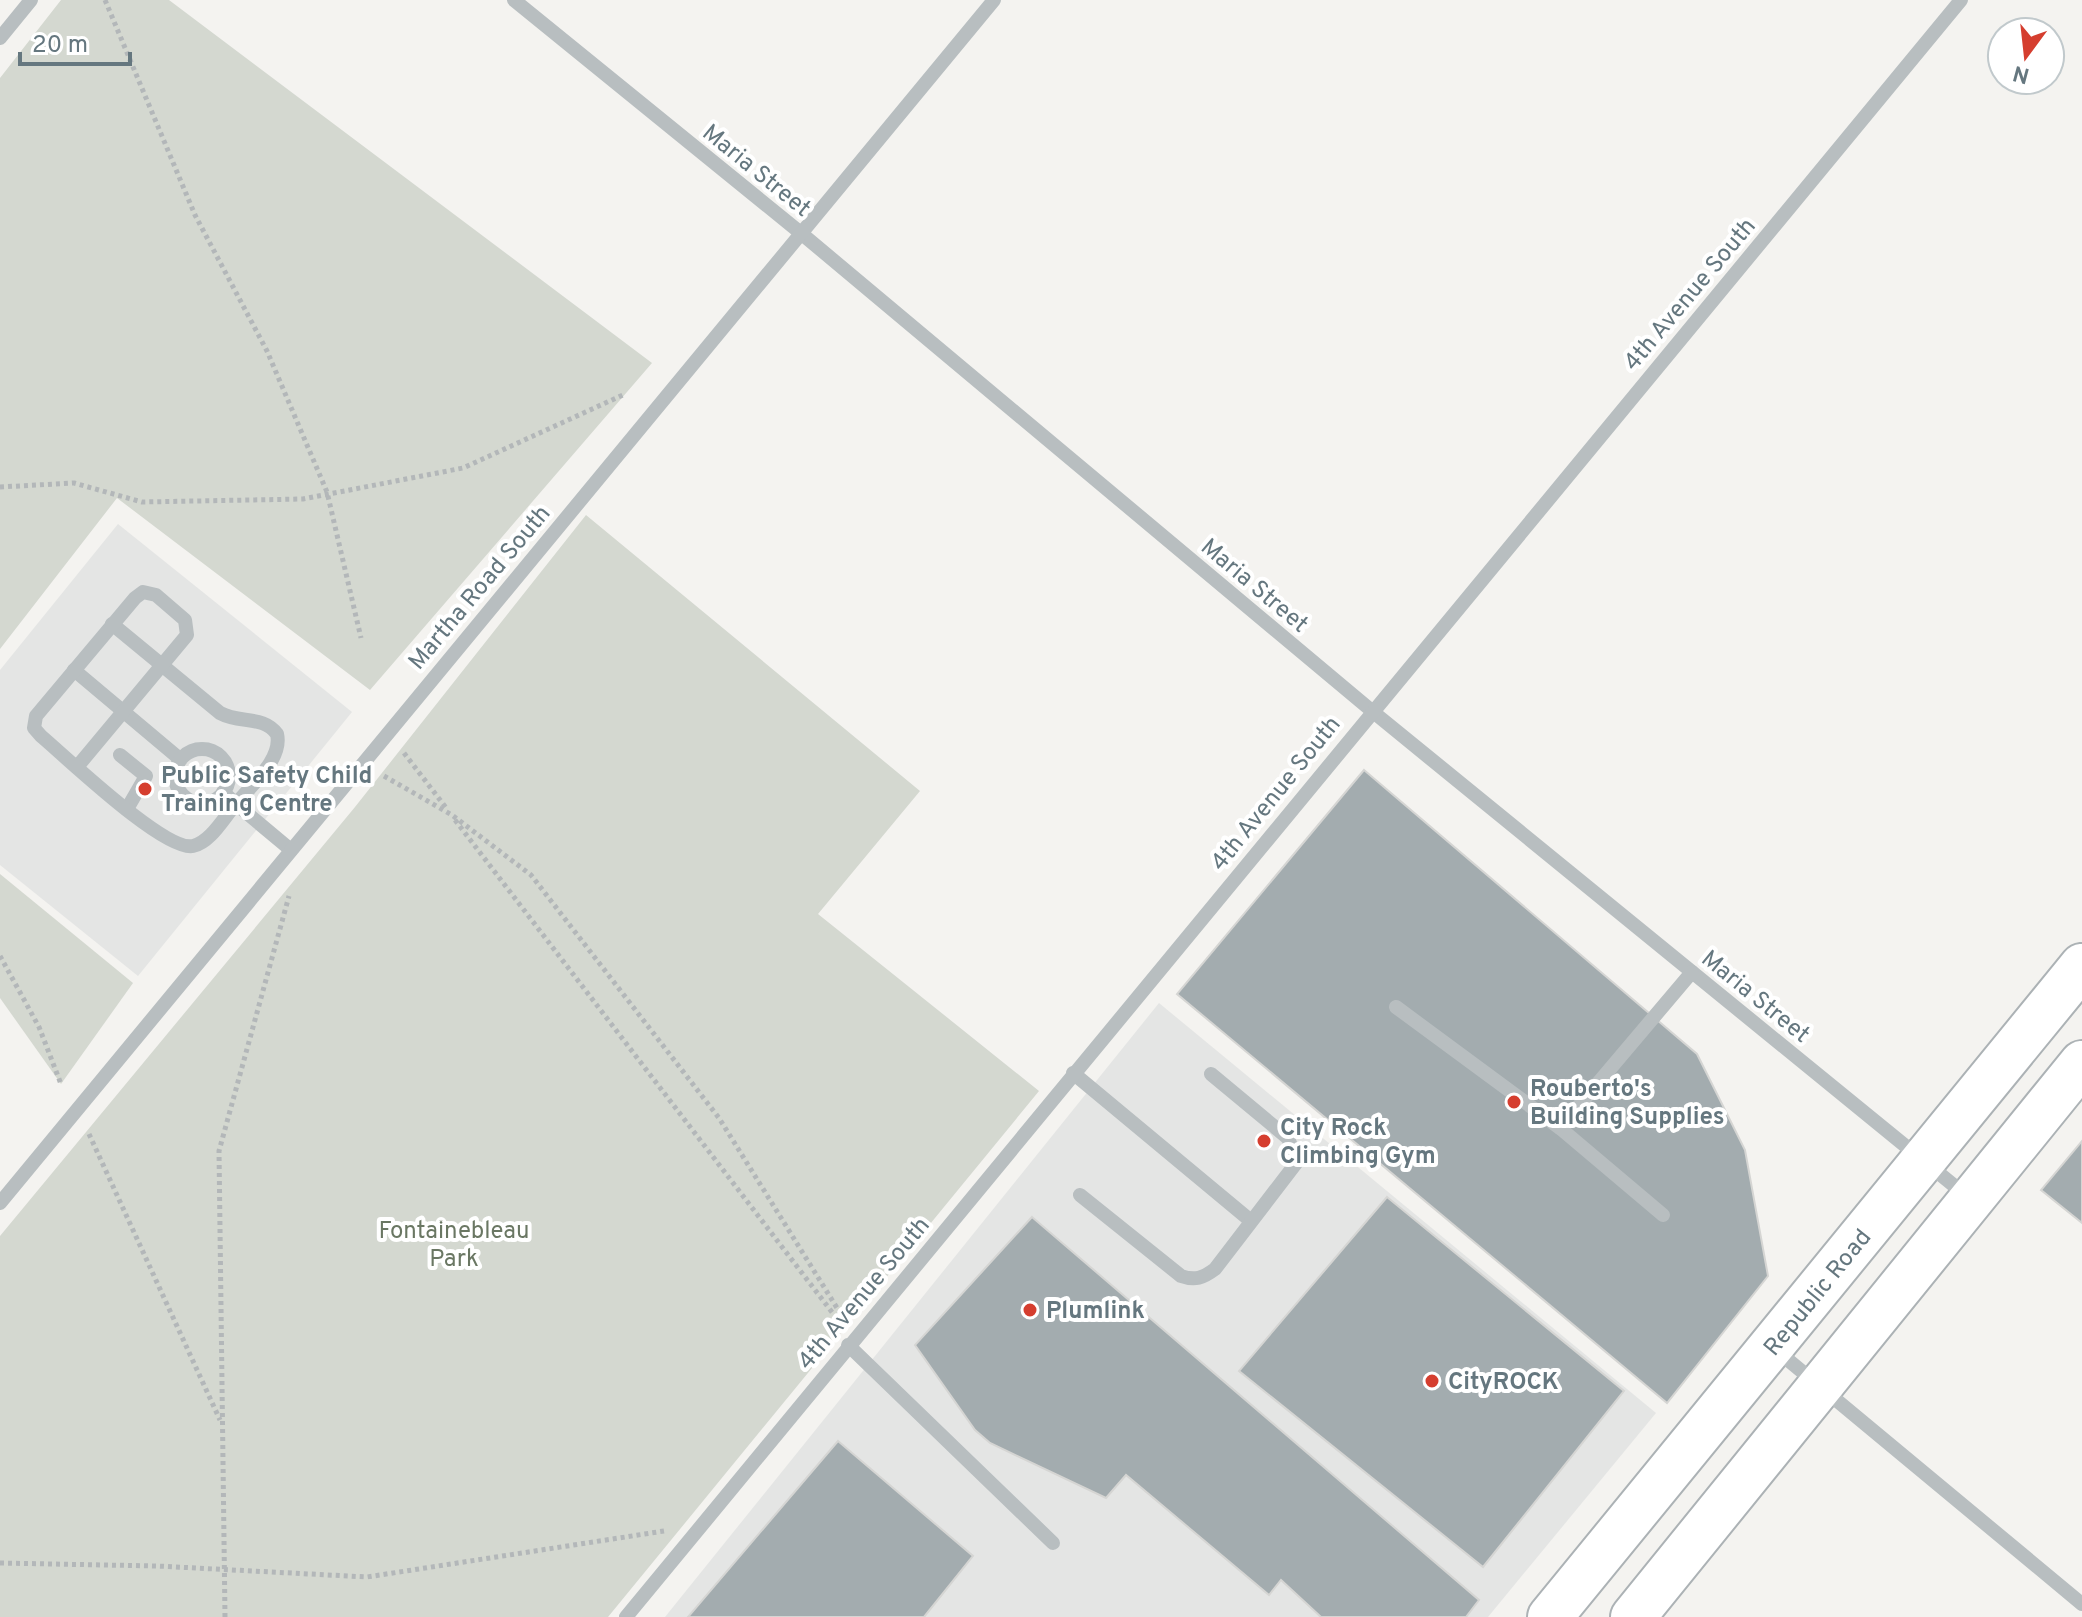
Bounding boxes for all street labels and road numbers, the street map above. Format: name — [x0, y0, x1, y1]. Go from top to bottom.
street label: Maria Street — [695, 119, 816, 224]
street label: 4th Avenue South — [1618, 213, 1763, 378]
street label: Martha Road South — [403, 500, 558, 677]
street label: Maria Street — [1194, 533, 1314, 640]
street label: 4th Avenue South — [1205, 711, 1348, 878]
street label: Maria Street — [1694, 945, 1815, 1050]
street label: 4th Avenue South — [792, 1212, 937, 1377]
street label: Republic Road — [1758, 1224, 1879, 1363]

